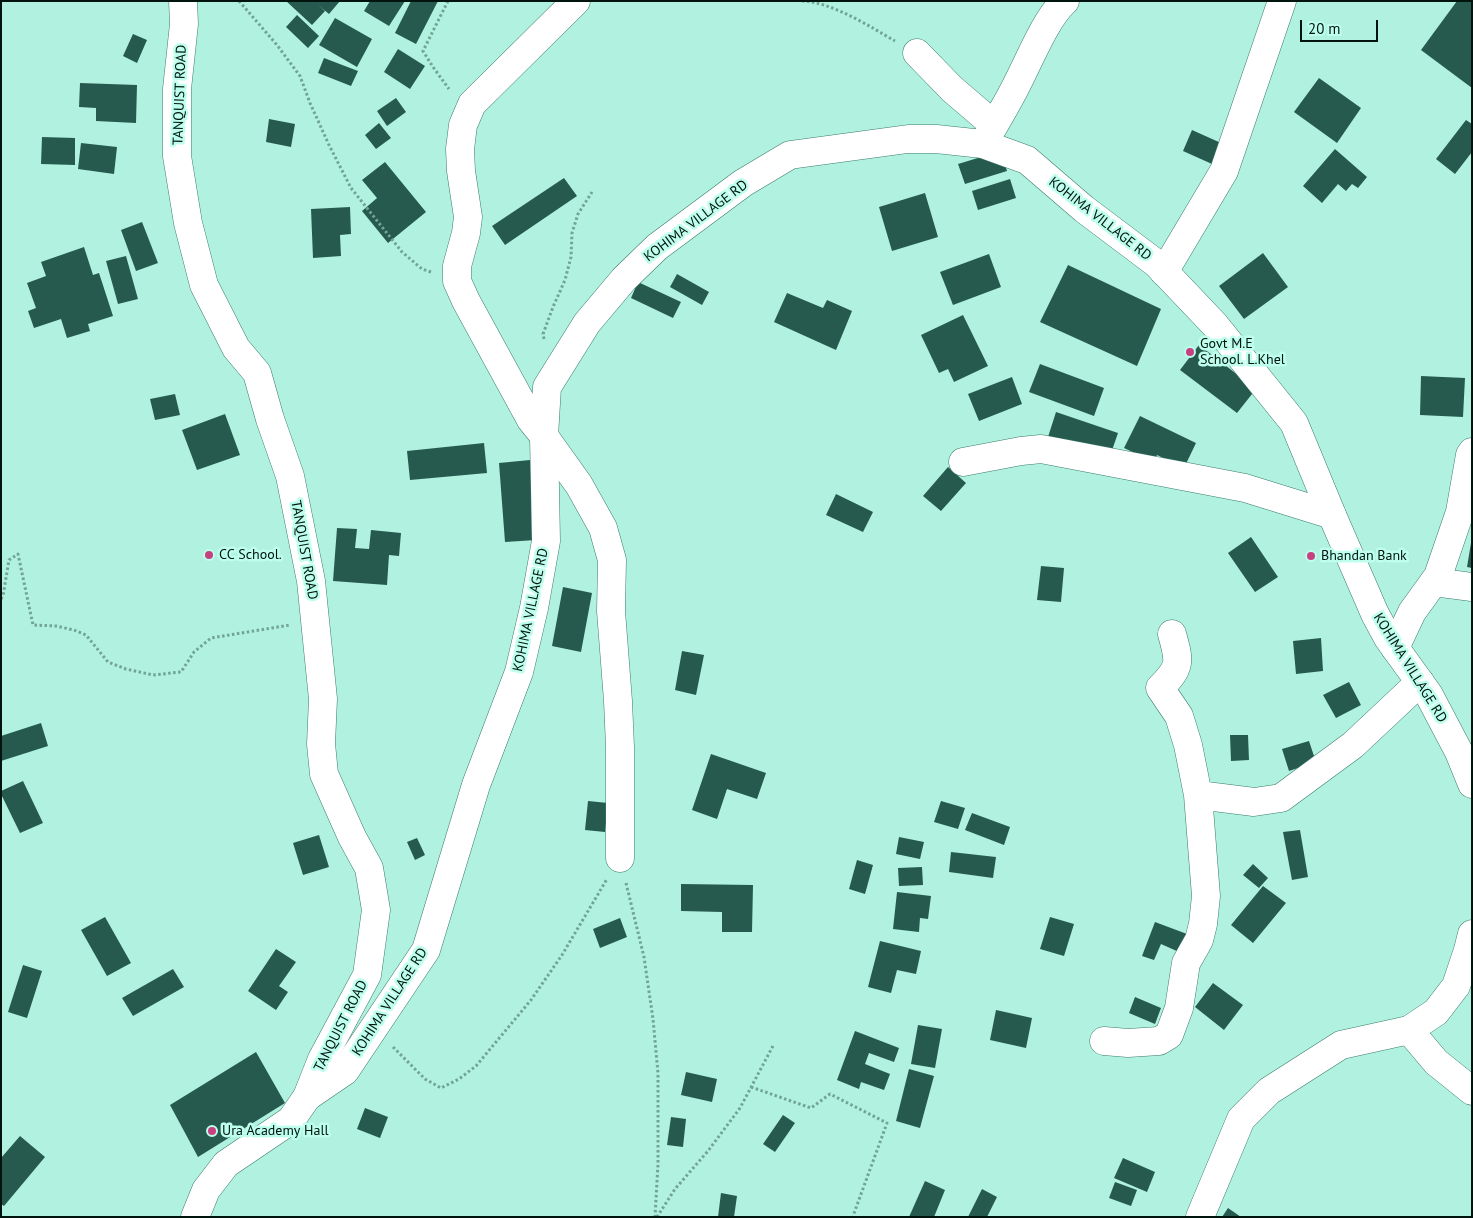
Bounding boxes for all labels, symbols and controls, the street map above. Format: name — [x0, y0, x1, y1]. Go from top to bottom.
scale bar — [1303, 10, 1380, 42]
text: 20 m — [1308, 19, 1341, 38]
street label: TANQUIST ROAD — [170, 45, 190, 145]
street label: KOHIMA VILLAGE RD — [1045, 174, 1155, 264]
street label: KOHIMA VILLAGE RD — [641, 176, 751, 266]
place label: Govt M.E School. L.Khel — [1200, 336, 1285, 368]
marker: Govt M.E School. L.Khel — [1184, 346, 1196, 358]
street label: TANQUIST ROAD — [287, 499, 321, 601]
place label: CC School. — [219, 547, 282, 563]
street label: KOHIMA VILLAGE RD — [510, 547, 552, 673]
place label: Bhandan Bank — [1321, 548, 1407, 564]
marker: CC School. — [203, 549, 215, 561]
marker: Bhandan Bank — [1305, 550, 1317, 562]
street label: KOHIMA VILLAGE RD — [1370, 610, 1450, 726]
street label: KOHIMA VILLAGE RD — [349, 945, 431, 1059]
street label: TANQUIST ROAD — [311, 977, 371, 1075]
place label: Ura Academy Hall — [222, 1123, 329, 1139]
marker: Ura Academy Hall — [206, 1125, 218, 1137]

